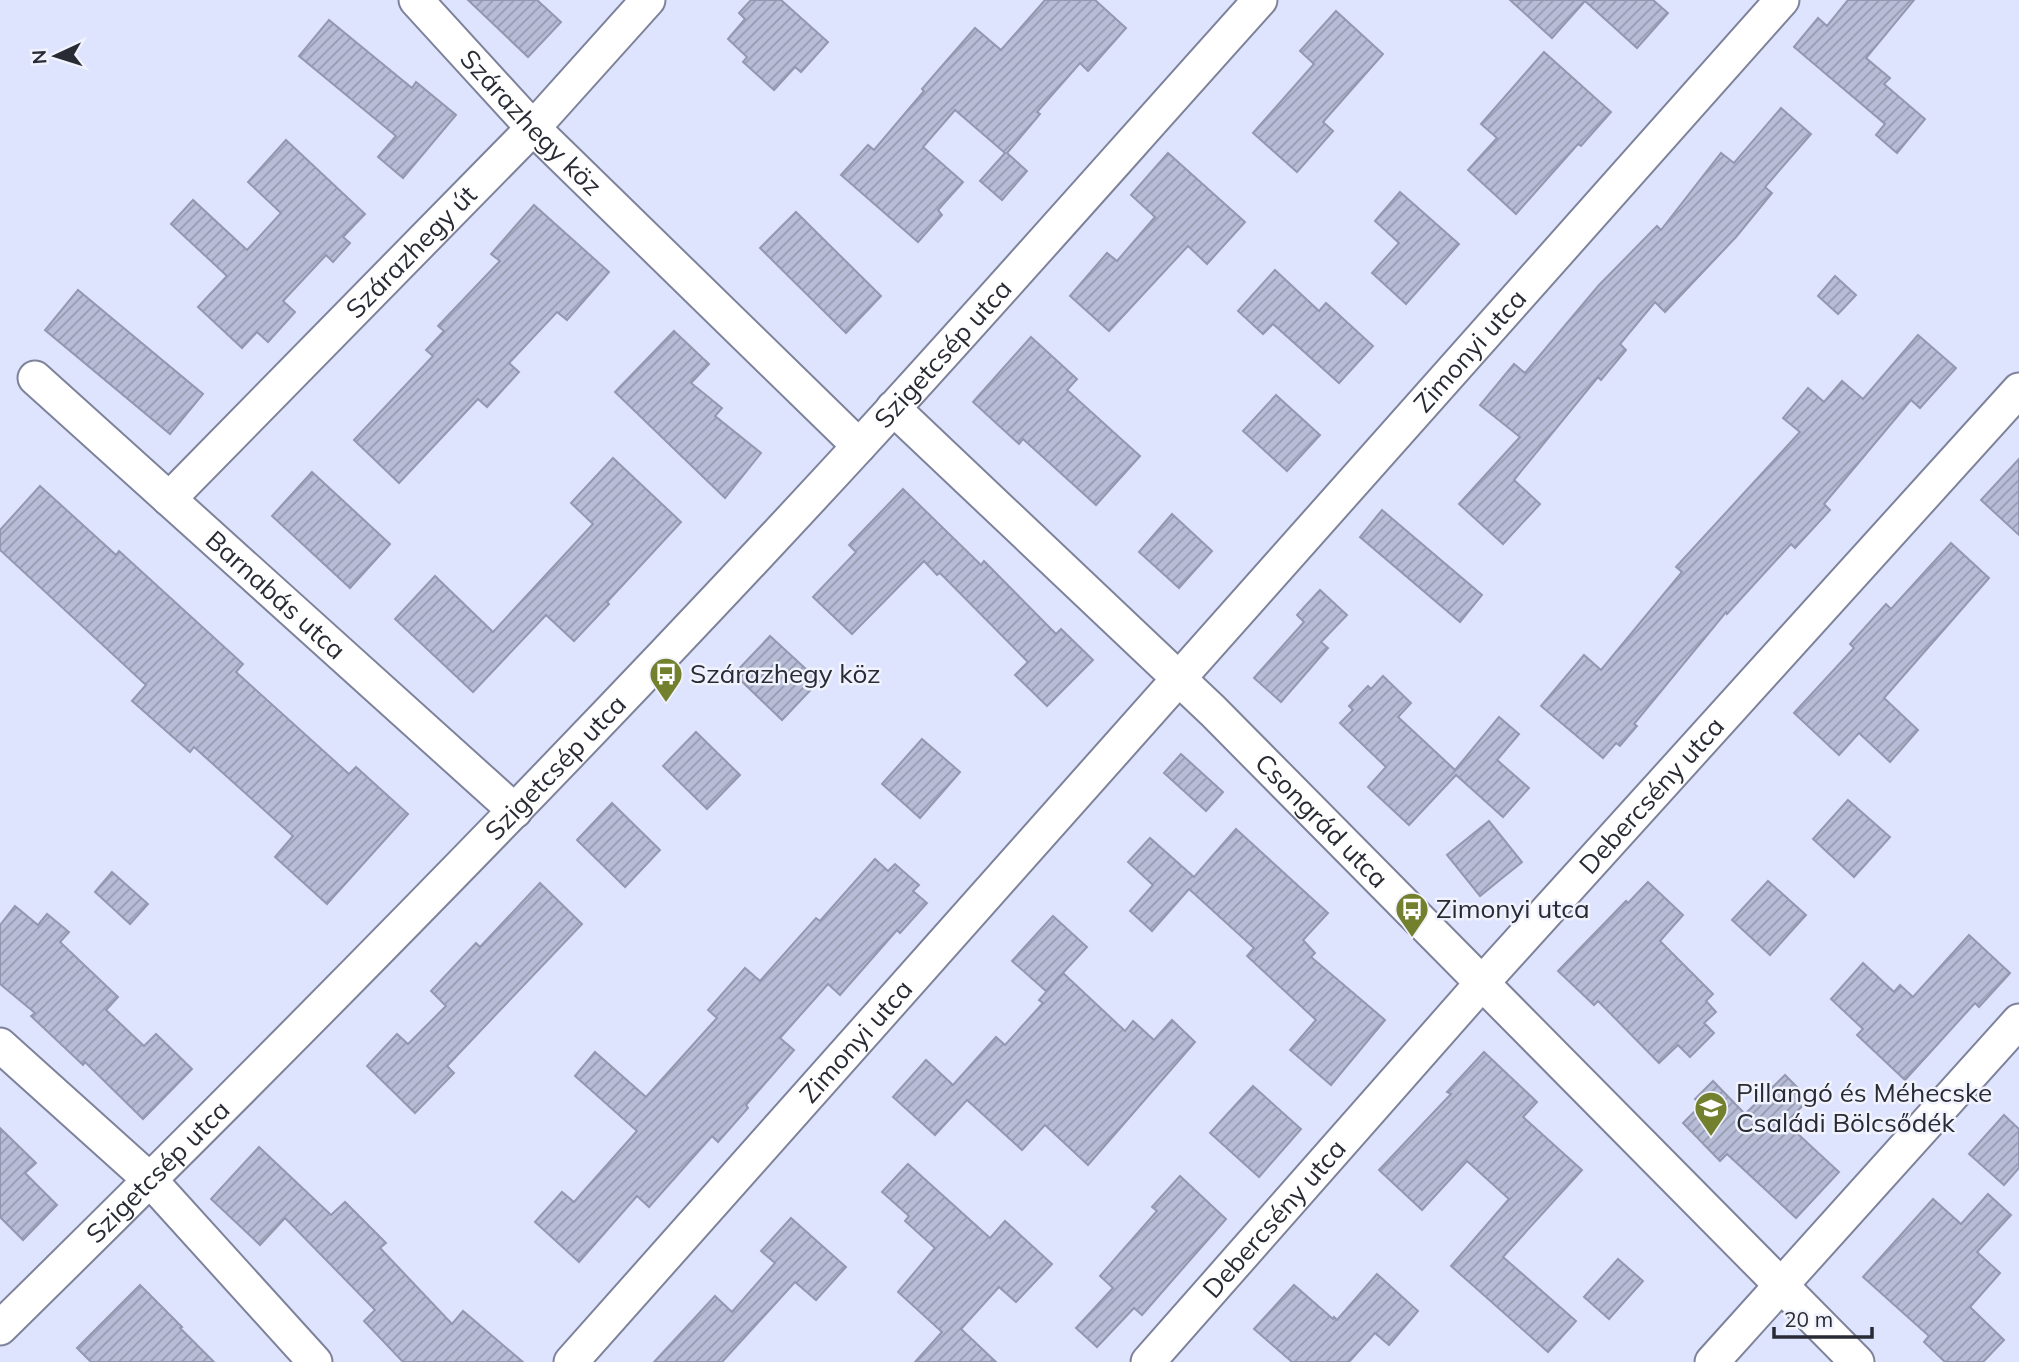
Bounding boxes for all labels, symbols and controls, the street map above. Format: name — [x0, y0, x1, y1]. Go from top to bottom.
north arrow — [21, 21, 91, 91]
street label: Szárazhegy köz — [453, 42, 609, 202]
text: N — [27, 49, 52, 65]
street label: Szárazhegy út — [338, 178, 484, 325]
street label: Szigetcsép utca — [867, 272, 1018, 435]
street label: Zimonyi utca — [1406, 282, 1533, 419]
street label: Barnabás utca — [199, 523, 353, 666]
bus stop icon: Szárazhegy köz — [647, 655, 685, 704]
place label: Szárazhegy köz — [690, 657, 881, 690]
street label: Szigetcsép utca — [478, 688, 633, 847]
street label: Debercsény utca — [1572, 710, 1731, 881]
street label: Csongrád utca — [1248, 746, 1396, 895]
bus stop icon: Zimonyi utca — [1393, 890, 1431, 939]
place label: Zimonyi utca — [1436, 892, 1590, 925]
street label: Zimonyi utca — [792, 973, 919, 1109]
place label: Pillangó és Méhecske Családi Bölcsődék — [1736, 1076, 1992, 1139]
school or university icon: Pillangó és Méhecske Családi Bölcsődék — [1692, 1089, 1730, 1138]
street label: Szigetcsép utca — [79, 1093, 236, 1250]
street label: Debercsény utca — [1195, 1132, 1353, 1305]
scale bar — [1774, 1296, 1872, 1340]
text: 20 m — [1784, 1306, 1833, 1332]

